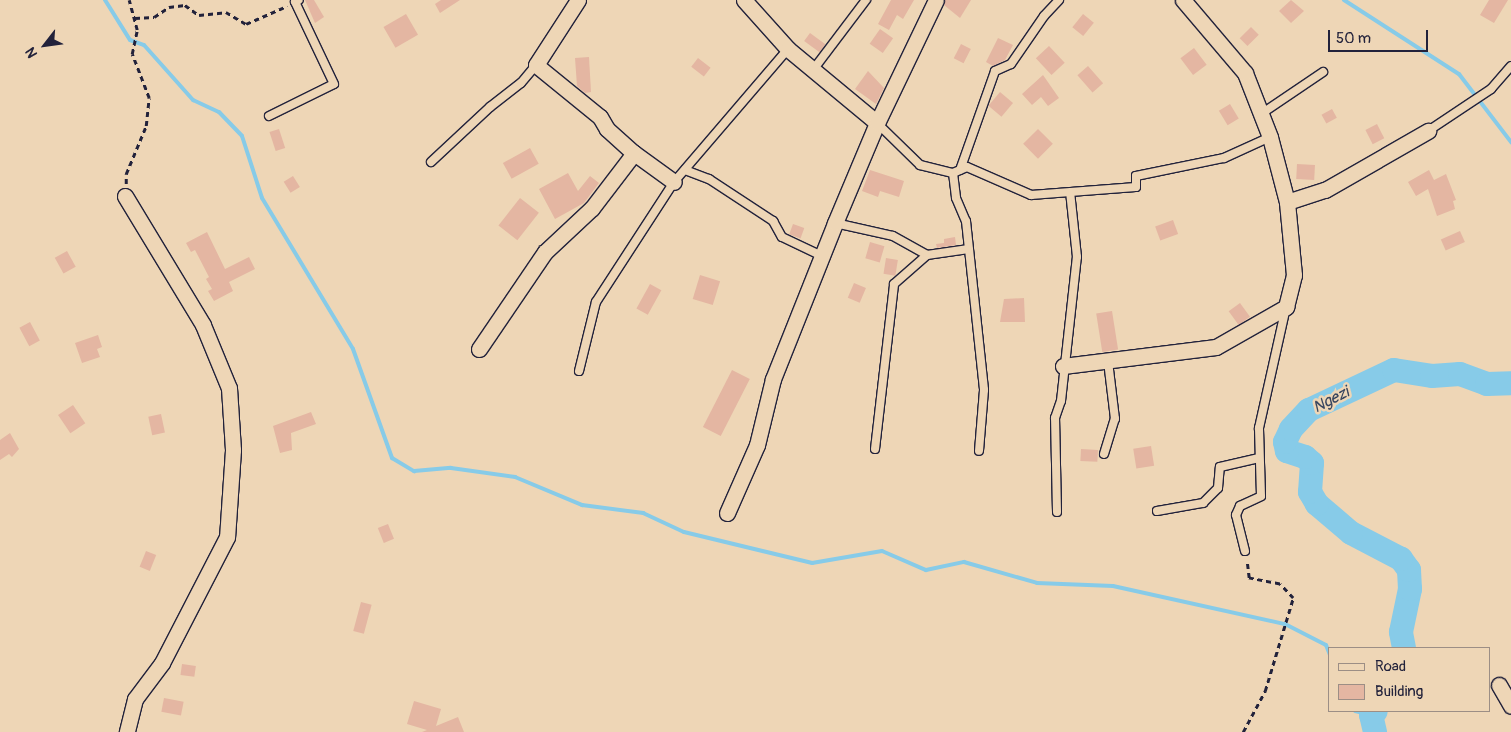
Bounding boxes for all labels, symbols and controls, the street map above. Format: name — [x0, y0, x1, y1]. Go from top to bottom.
north arrow — [20, 20, 70, 70]
scale bar — [1331, 20, 1431, 52]
text: 50 m — [1336, 29, 1371, 48]
text: N — [22, 44, 41, 61]
water label: Ngezi — [1310, 383, 1352, 417]
legend — [1328, 647, 1491, 712]
text: Road — [1375, 657, 1406, 676]
text: Building — [1375, 682, 1423, 701]

